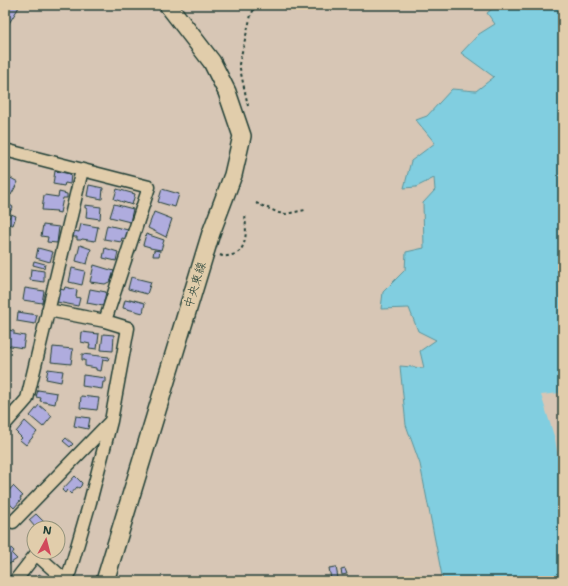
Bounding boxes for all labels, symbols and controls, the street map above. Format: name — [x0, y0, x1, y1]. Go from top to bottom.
street label: 中央東線 — [180, 260, 210, 310]
north arrow — [26, 520, 66, 560]
text: N — [42, 523, 53, 539]

